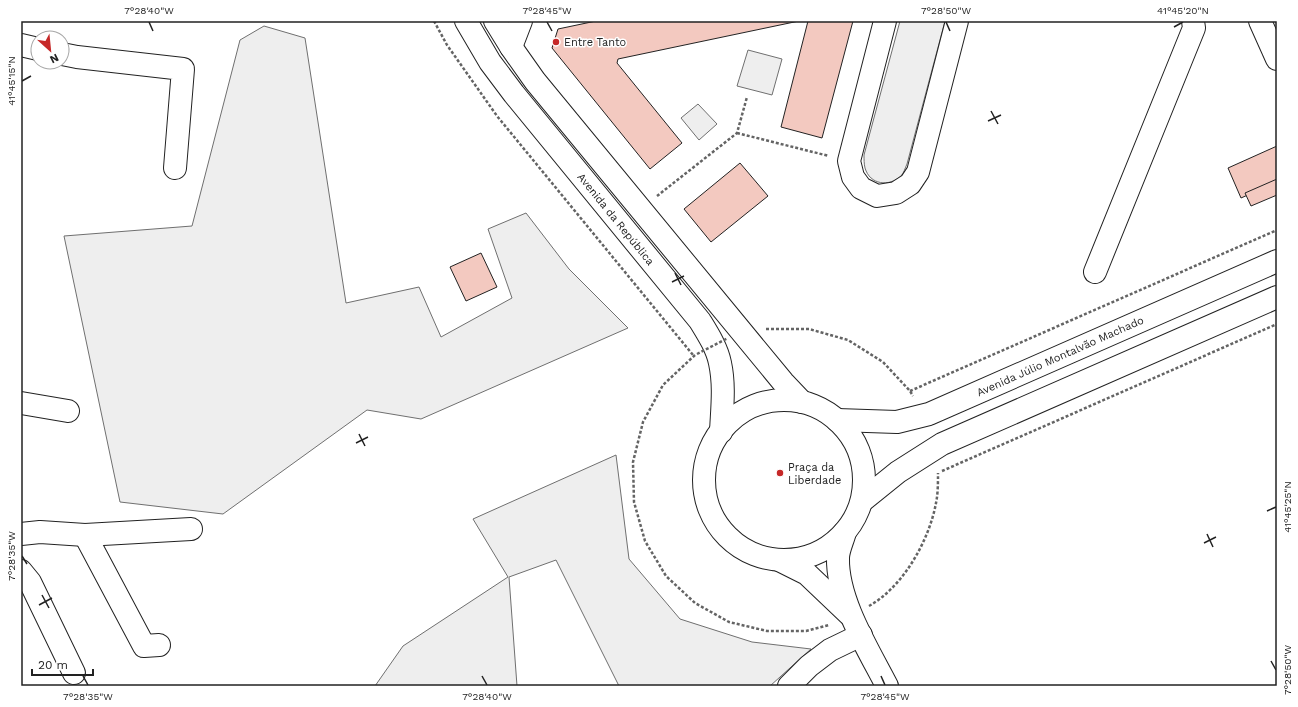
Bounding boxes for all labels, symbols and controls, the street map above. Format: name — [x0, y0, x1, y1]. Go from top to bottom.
text: 7°28'40"W — [124, 5, 174, 16]
text: 7°28'45"W — [522, 5, 572, 16]
text: 7°28'50"W — [921, 5, 971, 16]
text: 41°45'20"N — [1157, 5, 1209, 16]
north arrow — [30, 30, 70, 70]
place label: Entre Tanto — [564, 36, 626, 49]
marker: Entre Tanto — [551, 37, 561, 47]
text: N — [48, 51, 61, 66]
text: 41°45'15"N — [6, 56, 17, 106]
street label: Avenida da República — [574, 171, 657, 268]
street label: Avenida Júlio Montalvão Machado — [975, 314, 1146, 399]
place label: Praça da Liberdade — [788, 461, 841, 487]
marker: Praça da Liberdade — [775, 468, 785, 478]
text: 41°45'25"N — [1282, 481, 1293, 533]
text: 7°28'35"W — [6, 531, 17, 581]
text: 7°28'50"W — [1282, 645, 1293, 695]
scale bar — [32, 651, 93, 677]
text: 20 m — [38, 658, 68, 672]
text: 7°28'35"W — [63, 691, 113, 702]
text: 7°28'40"W — [462, 691, 512, 702]
text: 7°28'45"W — [860, 691, 910, 702]

